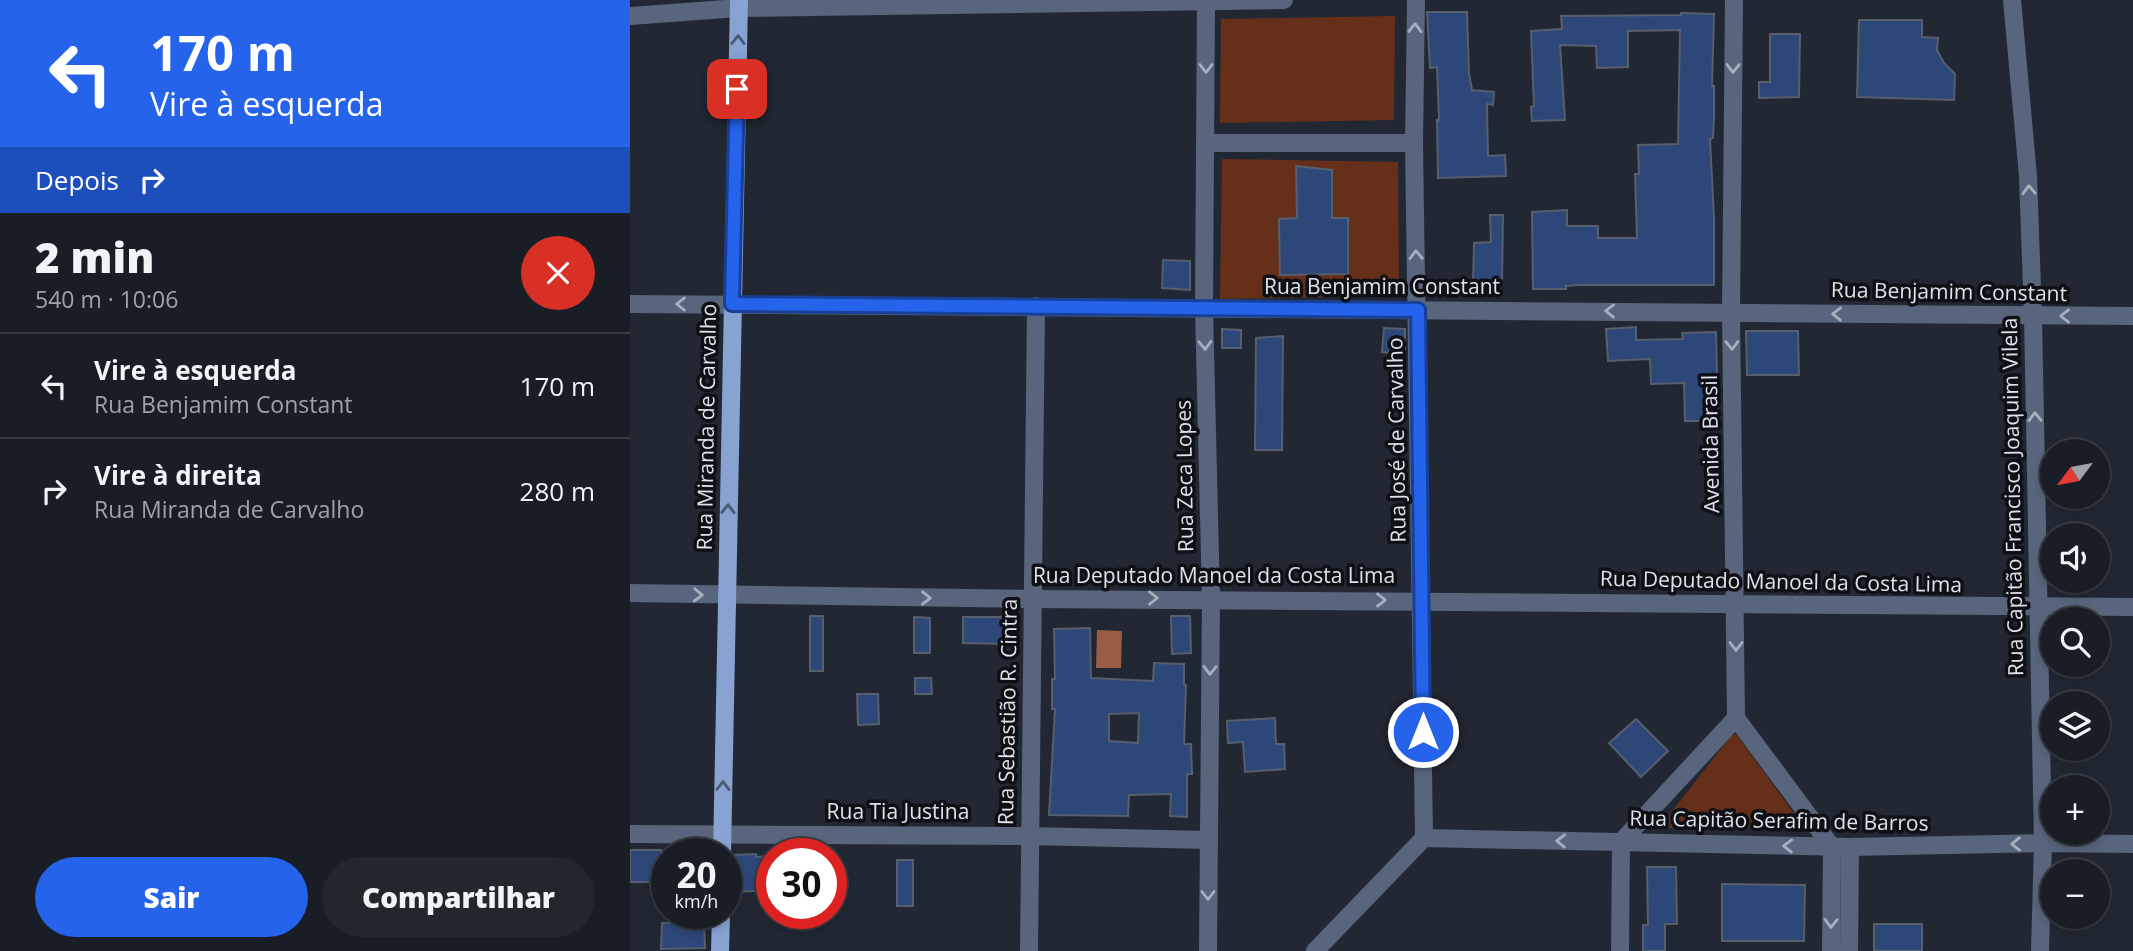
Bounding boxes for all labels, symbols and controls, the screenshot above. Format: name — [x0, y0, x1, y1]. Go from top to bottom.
text: 170 m — [150, 19, 295, 85]
one-way arrow — [1408, 22, 1423, 33]
icon: left — [35, 28, 126, 119]
one-way arrow — [730, 35, 746, 45]
pin — [707, 59, 767, 119]
one-way arrow — [1198, 63, 1214, 74]
one-way arrow — [1725, 63, 1741, 74]
icon: arrive — [718, 70, 756, 108]
text: Vire à esquerda — [150, 82, 383, 125]
icon: right — [133, 161, 171, 199]
text: Depois — [35, 162, 119, 198]
one-way arrow — [2021, 184, 2036, 195]
text: 2 min — [35, 228, 154, 285]
button: close — [521, 236, 595, 310]
one-way arrow — [1409, 250, 1424, 261]
street label: Rua Benjamim Constant — [1264, 272, 1500, 300]
street label: Rua Benjamim Constant — [1831, 275, 2067, 307]
text: 540 m · 10:06 — [35, 283, 178, 315]
one-way arrow — [675, 296, 686, 312]
street label: Rua Miranda de Carvalho — [690, 303, 722, 551]
one-way arrow — [1604, 304, 1615, 319]
one-way arrow — [1832, 306, 1842, 322]
one-way arrow — [2059, 308, 2070, 324]
street label: Rua Capitão Francisco Joaquim Vilela — [1995, 318, 2029, 676]
street label: Rua José de Carvalho — [1380, 337, 1412, 543]
one-way arrow — [1197, 340, 1213, 350]
one-way arrow — [1724, 340, 1740, 350]
text: Vire à esquerda — [94, 352, 296, 388]
icon: left — [35, 367, 73, 405]
text: 170 m — [520, 368, 595, 404]
street label: Avenida Brasil — [1695, 375, 1725, 513]
text: Rua Benjamim Constant — [94, 388, 353, 420]
street label: Rua Zeca Lopes — [1169, 400, 1199, 552]
one-way arrow — [2027, 412, 2043, 422]
north arrow — [2040, 439, 2110, 509]
map controls — [2040, 439, 2110, 929]
text: Vire à direita — [94, 457, 262, 493]
icon: right — [35, 472, 73, 510]
text: 280 m — [520, 473, 595, 509]
text: Rua Miranda de Carvalho — [94, 493, 364, 525]
one-way arrow — [720, 504, 736, 514]
button: sound — [2040, 523, 2110, 593]
street label: Rua Deputado Manoel da Costa Lima — [1033, 561, 1395, 589]
street label: Rua Deputado Manoel da Costa Lima — [1600, 564, 1962, 598]
one-way arrow — [693, 587, 704, 602]
one-way arrow — [920, 590, 931, 605]
one-way arrow — [1148, 590, 1159, 606]
one-way arrow — [1376, 592, 1386, 608]
street label: Rua Sebastião R. Cintra — [991, 599, 1023, 825]
button: search — [2040, 607, 2110, 677]
one-way arrow — [1728, 641, 1744, 651]
one-way arrow — [1202, 665, 1218, 676]
button: layers — [2040, 691, 2110, 761]
position arrow — [1386, 695, 1460, 769]
button: + — [2040, 775, 2110, 845]
one-way arrow — [715, 780, 731, 791]
street label: Rua Tia Justina — [827, 797, 969, 825]
street label: Rua Capitão Serafim de Barros — [1629, 803, 1929, 837]
one-way arrow — [1555, 833, 1566, 848]
one-way arrow — [2010, 836, 2021, 852]
speed limit sign: 30 — [756, 838, 847, 929]
one-way arrow — [1783, 838, 1794, 853]
text: 20 — [676, 851, 717, 898]
button: Sair — [35, 857, 308, 937]
button: Compartilhar — [322, 857, 595, 937]
button: − — [2040, 859, 2110, 929]
text: km/h — [675, 889, 718, 913]
one-way arrow — [1200, 891, 1216, 901]
one-way arrow — [1823, 919, 1839, 929]

